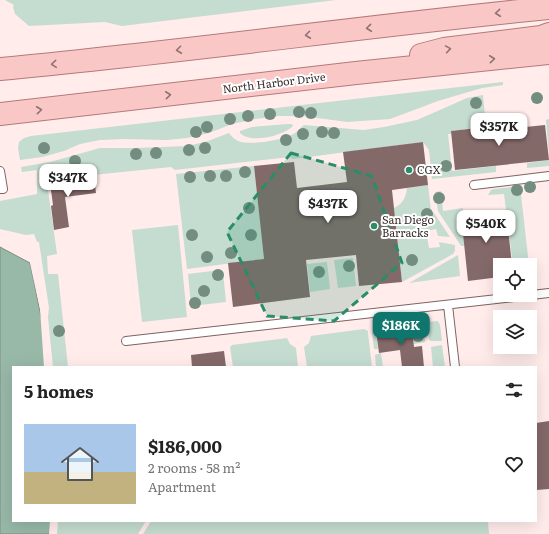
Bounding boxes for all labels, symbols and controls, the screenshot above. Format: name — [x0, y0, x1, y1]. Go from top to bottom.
one-way arrow — [495, 9, 501, 18]
one-way arrow — [366, 23, 372, 32]
one-way arrow — [305, 30, 311, 39]
one-way arrow — [176, 45, 182, 54]
one-way arrow — [445, 45, 451, 54]
one-way arrow — [489, 55, 495, 64]
one-way arrow — [51, 59, 57, 68]
street label: North Harbor Drive — [222, 68, 326, 96]
one-way arrow — [165, 91, 171, 100]
one-way arrow — [36, 106, 42, 115]
pin: $357K — [471, 113, 527, 147]
text: $357K — [480, 116, 519, 135]
place label: CGX — [417, 161, 441, 177]
pin: $347K — [40, 164, 96, 198]
marker: CGX — [404, 165, 414, 175]
text: $347K — [48, 167, 88, 186]
pin: $437K — [300, 190, 356, 224]
text: $437K — [308, 193, 348, 212]
pin: $540K — [458, 210, 514, 244]
place label: San Diego Barracks — [382, 211, 434, 240]
text: $540K — [466, 213, 506, 232]
marker: San Diego Barracks — [369, 221, 379, 231]
map controls — [493, 258, 537, 354]
button: locate — [493, 258, 537, 302]
button: layers — [493, 310, 537, 354]
pin: $186K — [373, 312, 429, 346]
text: $186K — [382, 315, 420, 334]
text: 5 homes — [24, 378, 94, 403]
icon: filters — [503, 379, 525, 401]
text: $186,000 — [148, 433, 222, 458]
icon: home — [56, 440, 104, 488]
icon: heart — [503, 453, 525, 475]
text: 2 rooms · 58 m² — [148, 458, 240, 477]
text: Apartment — [148, 477, 216, 496]

